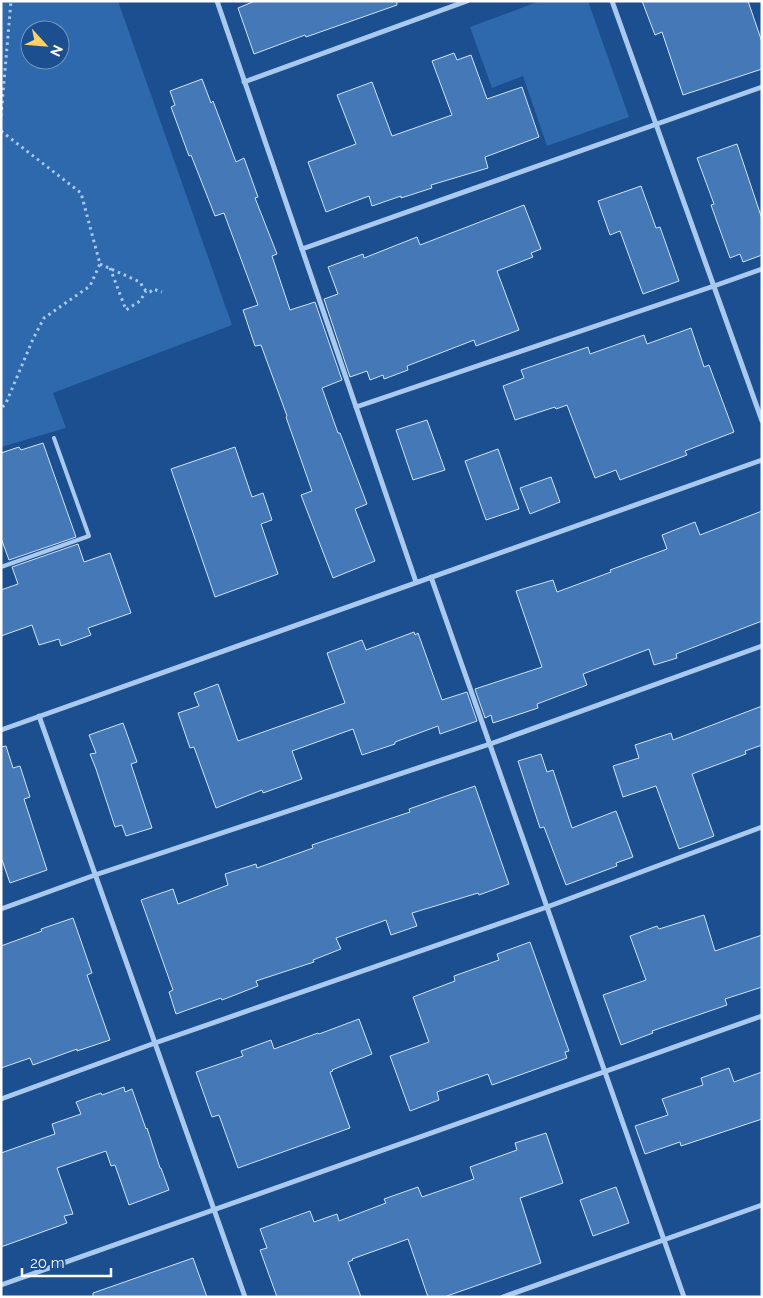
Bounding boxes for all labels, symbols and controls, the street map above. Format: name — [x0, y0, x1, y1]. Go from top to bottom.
north arrow — [20, 20, 70, 70]
text: N — [47, 42, 66, 59]
scale bar — [22, 1246, 111, 1278]
text: 20 m — [30, 1254, 65, 1272]

